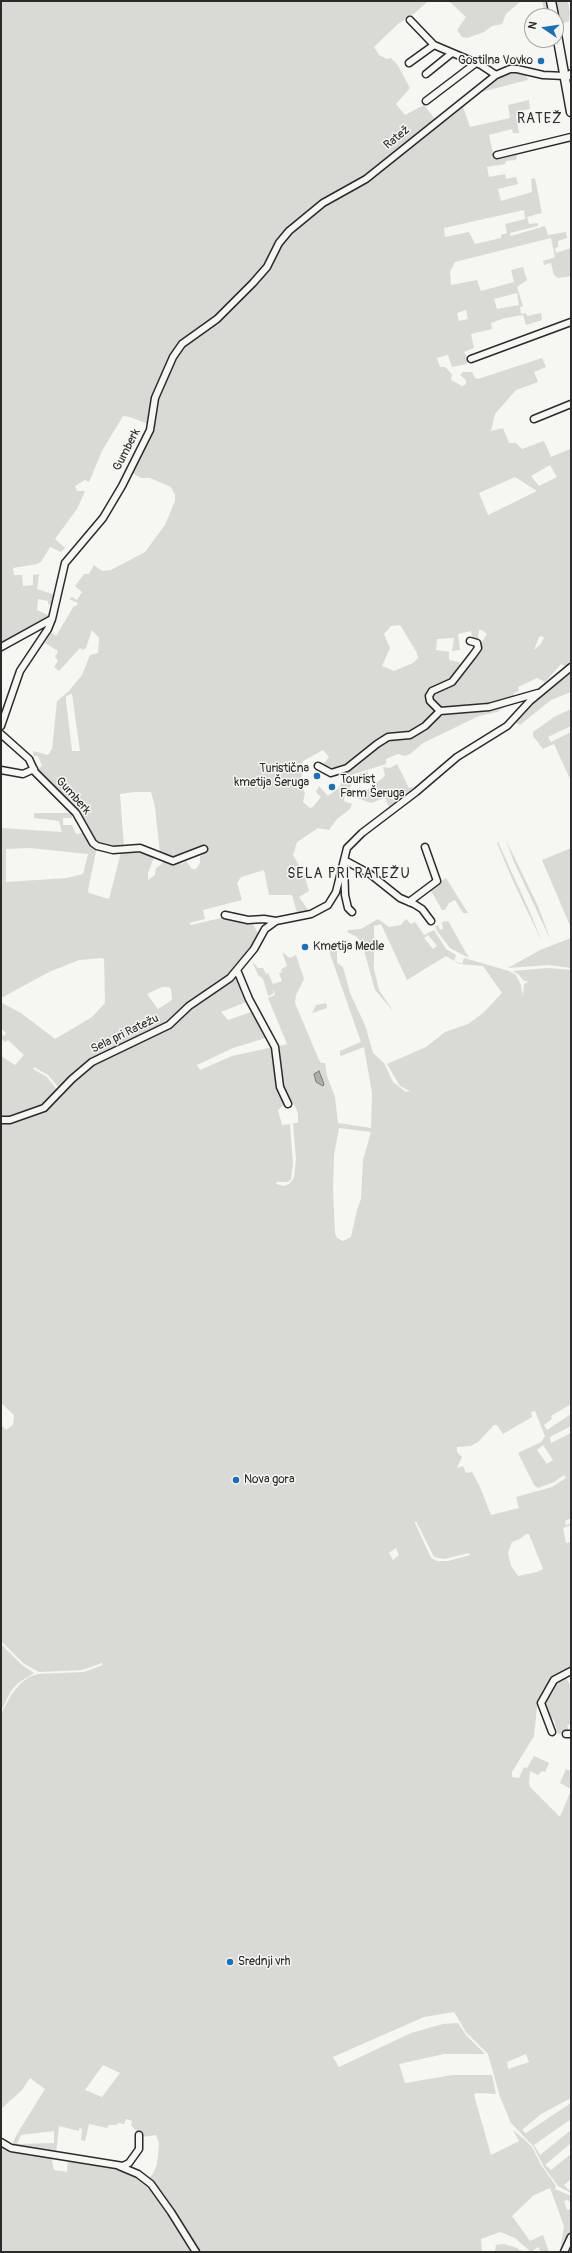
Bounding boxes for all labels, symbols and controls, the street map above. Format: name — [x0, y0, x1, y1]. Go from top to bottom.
north arrow — [524, 8, 564, 48]
text: N — [526, 20, 540, 30]
place label: Gostilna Vovko — [458, 54, 533, 68]
marker: Gostilna Vovko — [536, 56, 546, 66]
district label: RATEŽ — [517, 111, 563, 127]
street label: Ratež — [381, 123, 413, 153]
street label: Gumberk — [110, 427, 144, 473]
place label: Turistična kmetija Šeruga — [234, 762, 309, 790]
marker: Turistična kmetija Šeruga — [312, 771, 322, 781]
place label: Tourist Farm Šeruga — [340, 773, 405, 801]
street label: Gumberk — [52, 774, 94, 818]
marker: Tourist Farm Šeruga — [327, 782, 337, 792]
district label: SELA PRI RATEŽU — [287, 866, 411, 882]
place label: Kmetija Medle — [313, 940, 384, 954]
marker: Kmetija Medle — [300, 942, 310, 952]
street label: Sela pri Ratežu — [89, 1011, 161, 1057]
place label: Nova gora — [244, 1473, 294, 1487]
marker: Nova gora — [231, 1475, 241, 1485]
place label: Srednji vrh — [238, 1955, 290, 1969]
marker: Srednji vrh — [225, 1957, 235, 1967]

